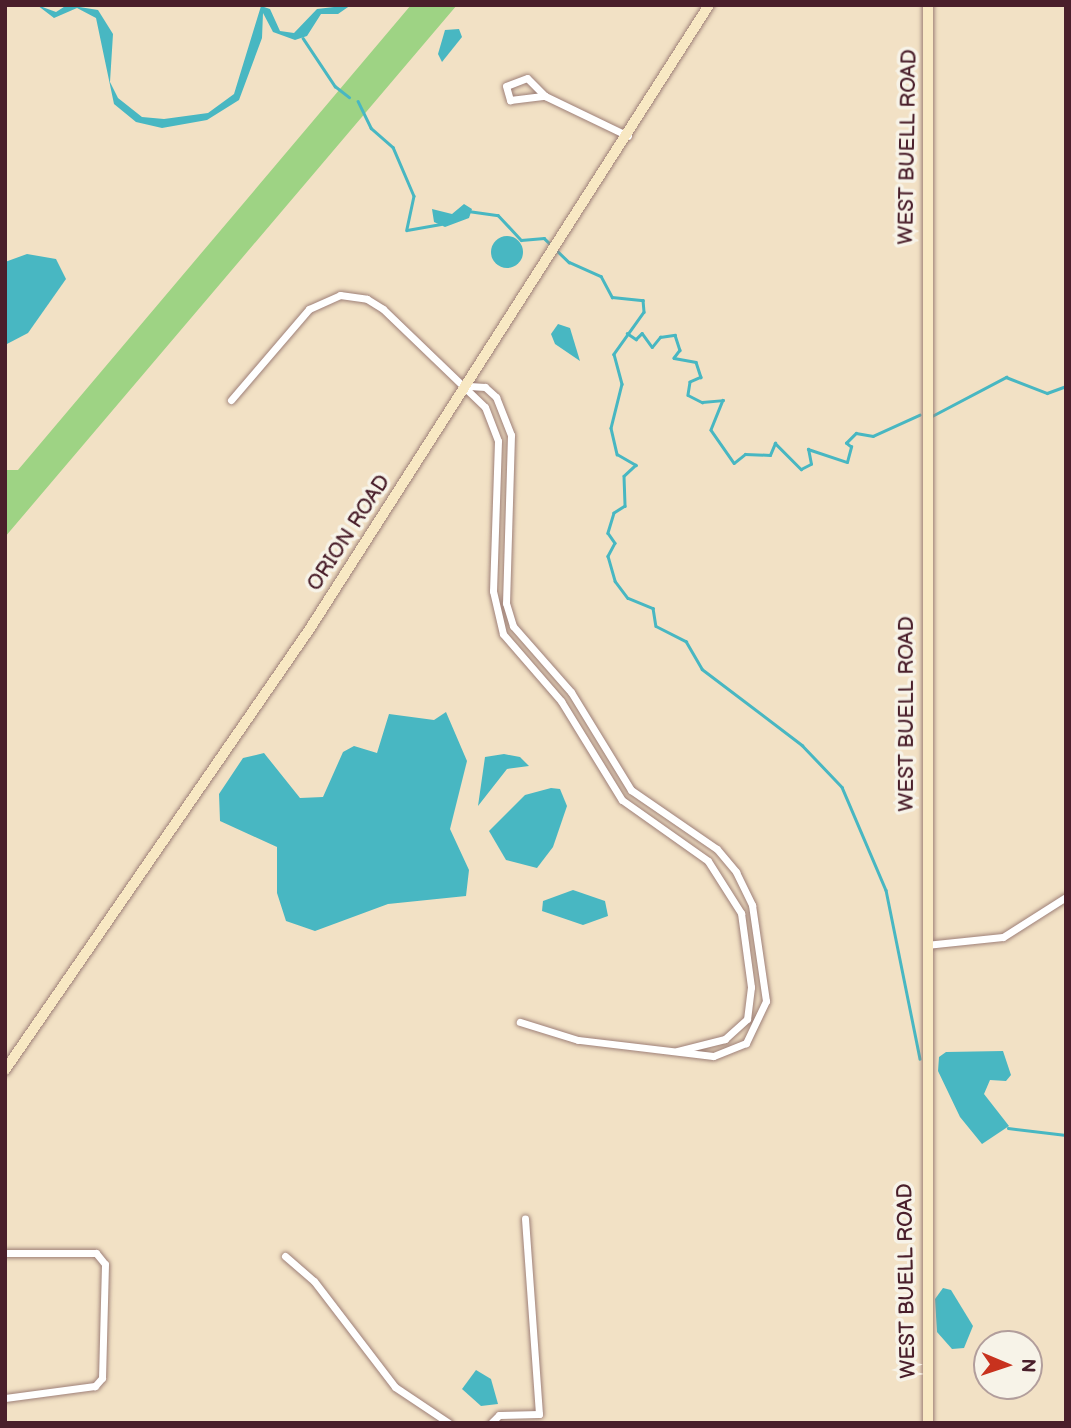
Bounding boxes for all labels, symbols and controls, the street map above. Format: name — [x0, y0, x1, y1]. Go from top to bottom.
street label: WEST BUELL ROAD — [894, 49, 922, 245]
street label: ORION ROAD — [302, 470, 396, 596]
street label: WEST BUELL ROAD — [894, 616, 920, 812]
street label: WEST BUELL ROAD — [893, 1183, 921, 1379]
north arrow — [973, 1330, 1043, 1400]
text: N — [1016, 1358, 1039, 1373]

